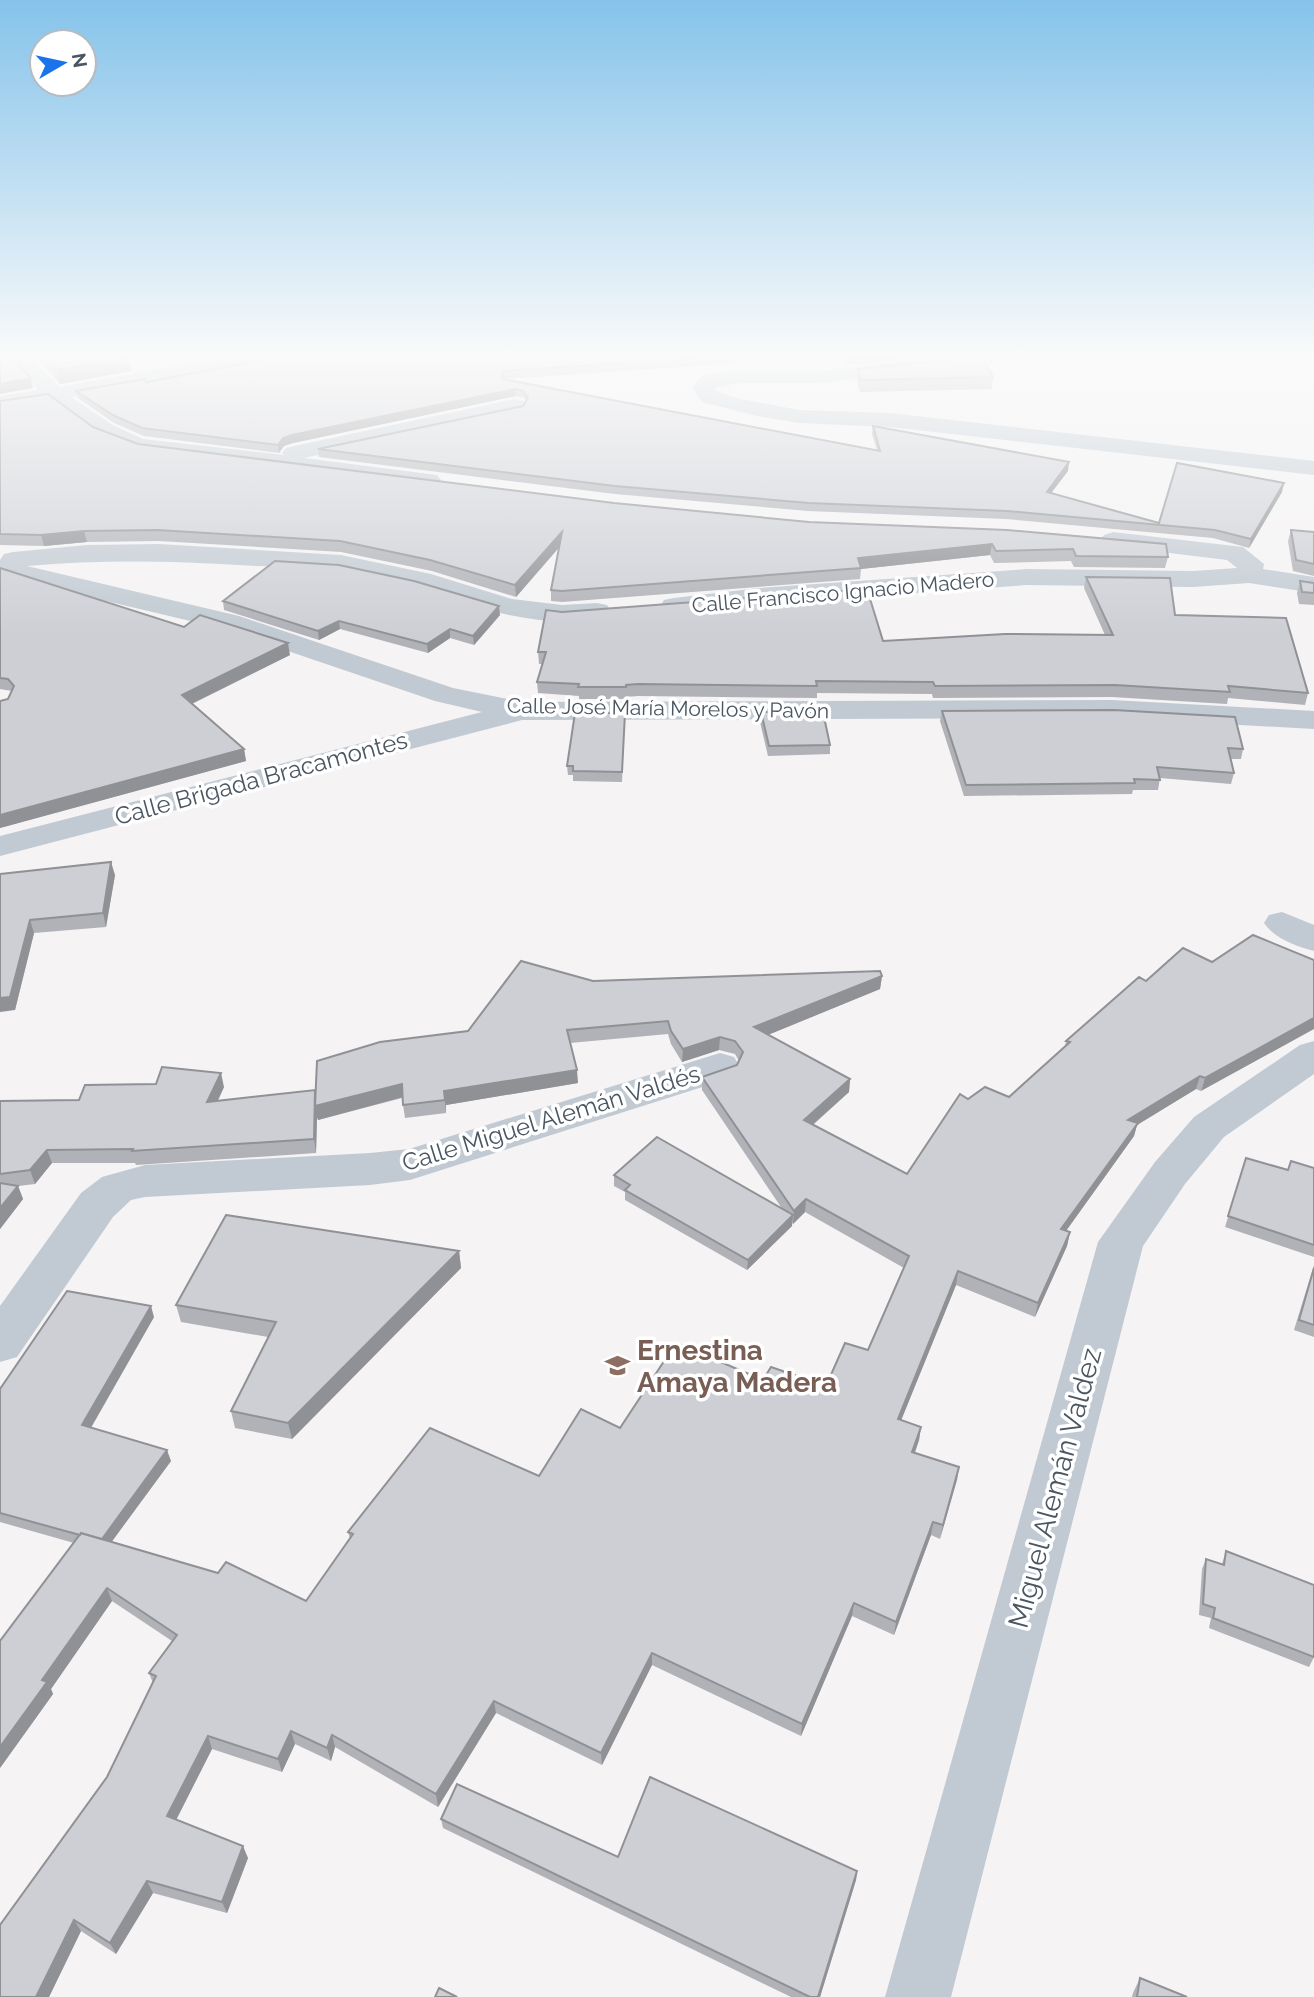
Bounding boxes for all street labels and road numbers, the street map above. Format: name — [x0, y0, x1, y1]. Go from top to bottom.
street label: Calle Francisco Ignacio Madero — [691, 566, 995, 618]
street label: Calle José María Morelos y Pavón — [507, 693, 829, 723]
street label: Calle Brigada Bracamontes — [111, 725, 411, 831]
street label: Calle Miguel Alemán Valdés — [399, 1059, 703, 1177]
street label: Miguel Alemán Valdez — [1002, 1344, 1108, 1632]

